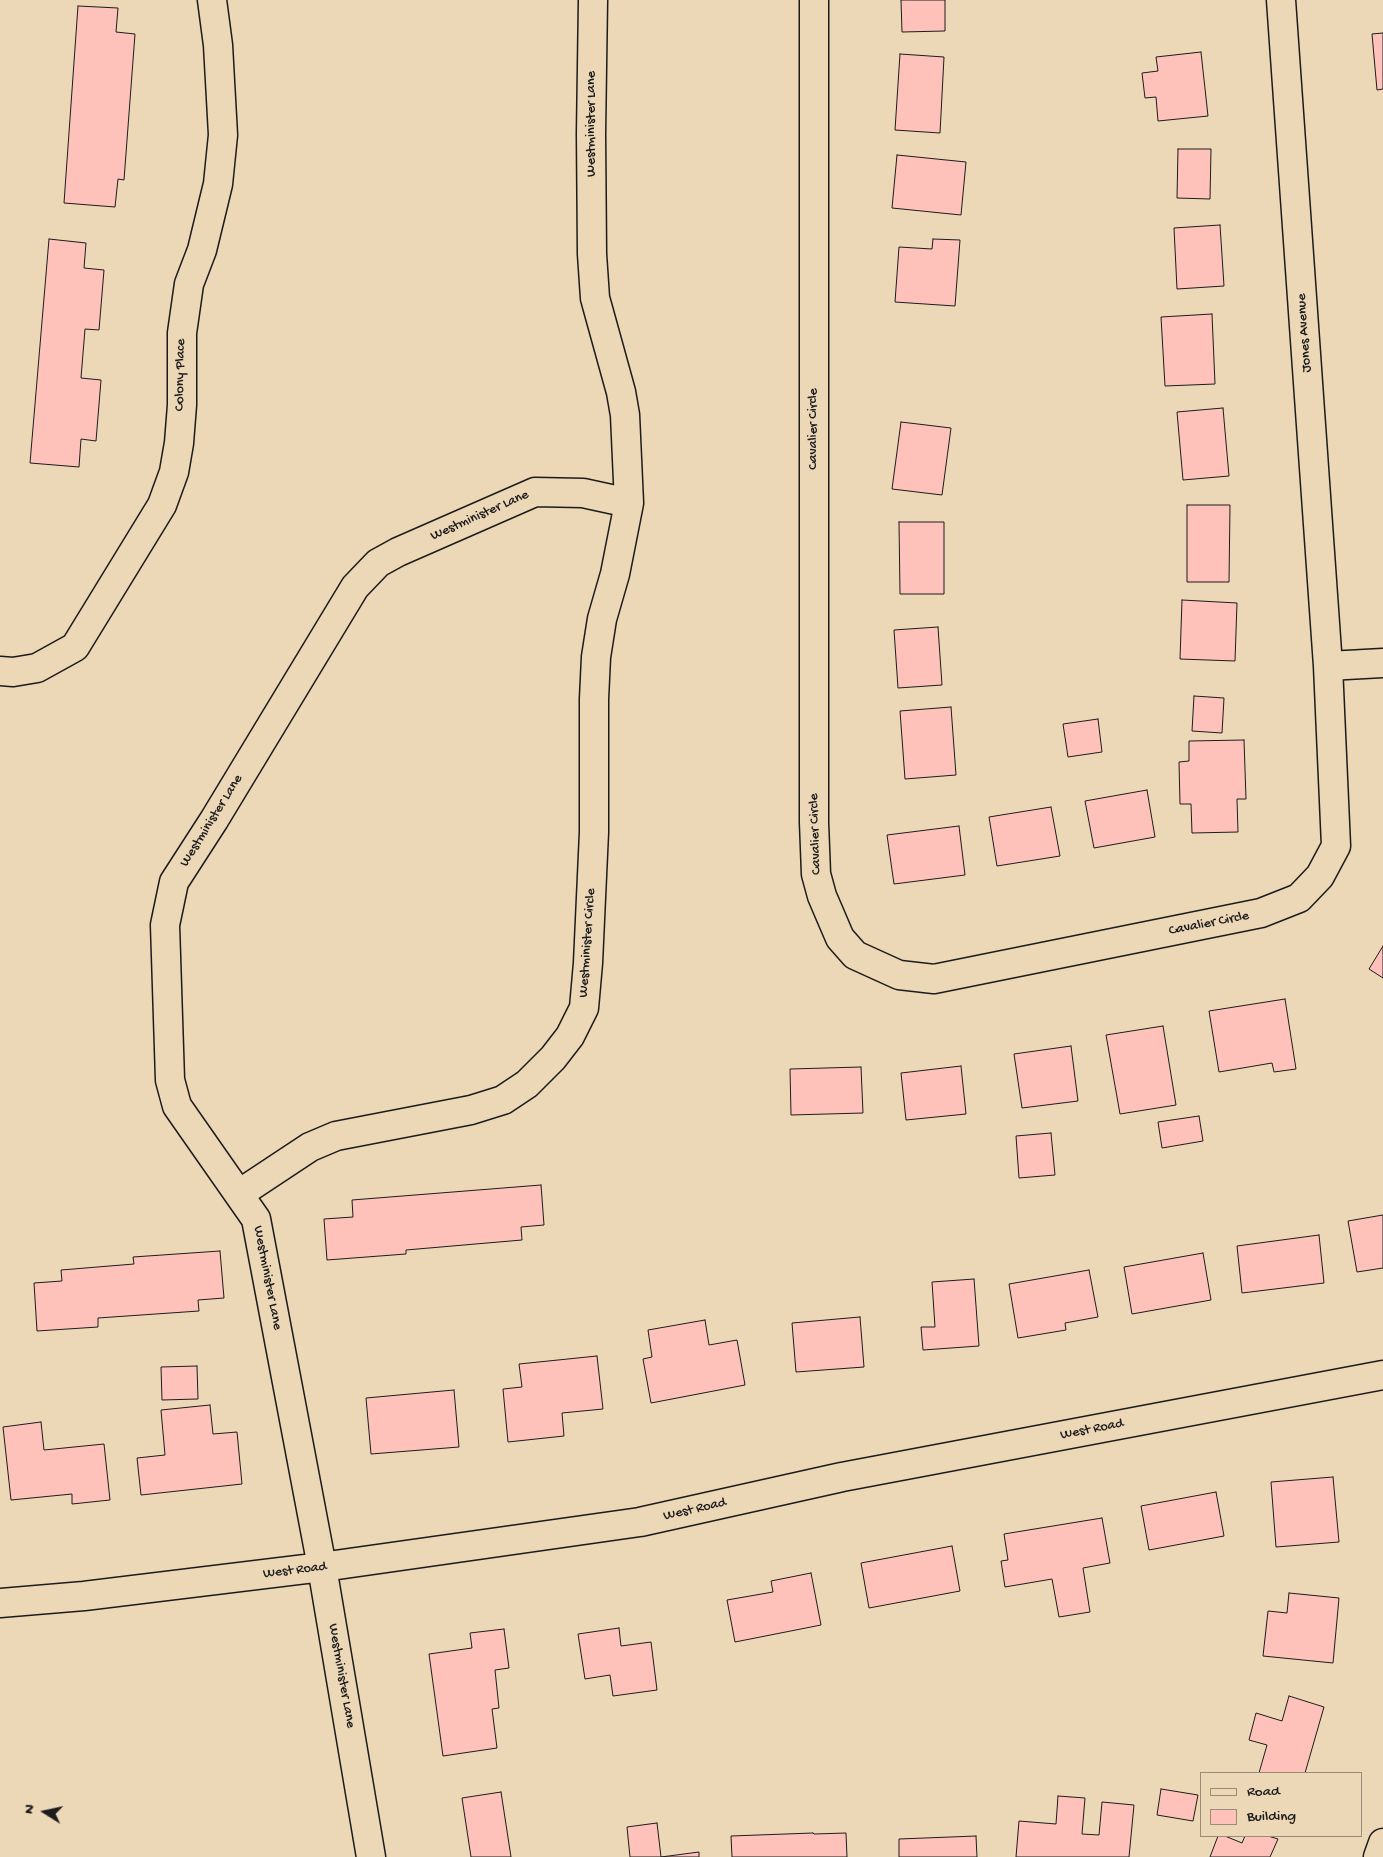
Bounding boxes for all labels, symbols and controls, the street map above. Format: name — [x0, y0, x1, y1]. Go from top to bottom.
street label: Westminister Lane — [584, 71, 600, 177]
street label: Jones Avenue — [1294, 293, 1316, 373]
street label: Colony Place — [172, 339, 190, 411]
street label: Cavalier Circle — [806, 388, 822, 470]
street label: Westminister Lane — [428, 487, 532, 545]
street label: Westminister Lane — [177, 772, 247, 870]
street label: Cavalier Circle — [806, 793, 826, 875]
street label: Westminister Circle — [576, 888, 600, 998]
street label: Cavalier Circle — [1167, 908, 1251, 940]
street label: Westminister Lane — [249, 1224, 285, 1332]
street label: West Road — [1059, 1416, 1125, 1444]
street label: West Road — [662, 1495, 728, 1525]
street label: West Road — [262, 1559, 328, 1583]
street label: Westminister Lane — [324, 1622, 358, 1730]
legend — [1200, 1772, 1363, 1837]
text: Road — [1247, 1783, 1280, 1801]
north arrow — [20, 1787, 70, 1837]
text: N — [21, 1803, 39, 1815]
text: Building — [1247, 1808, 1296, 1826]

